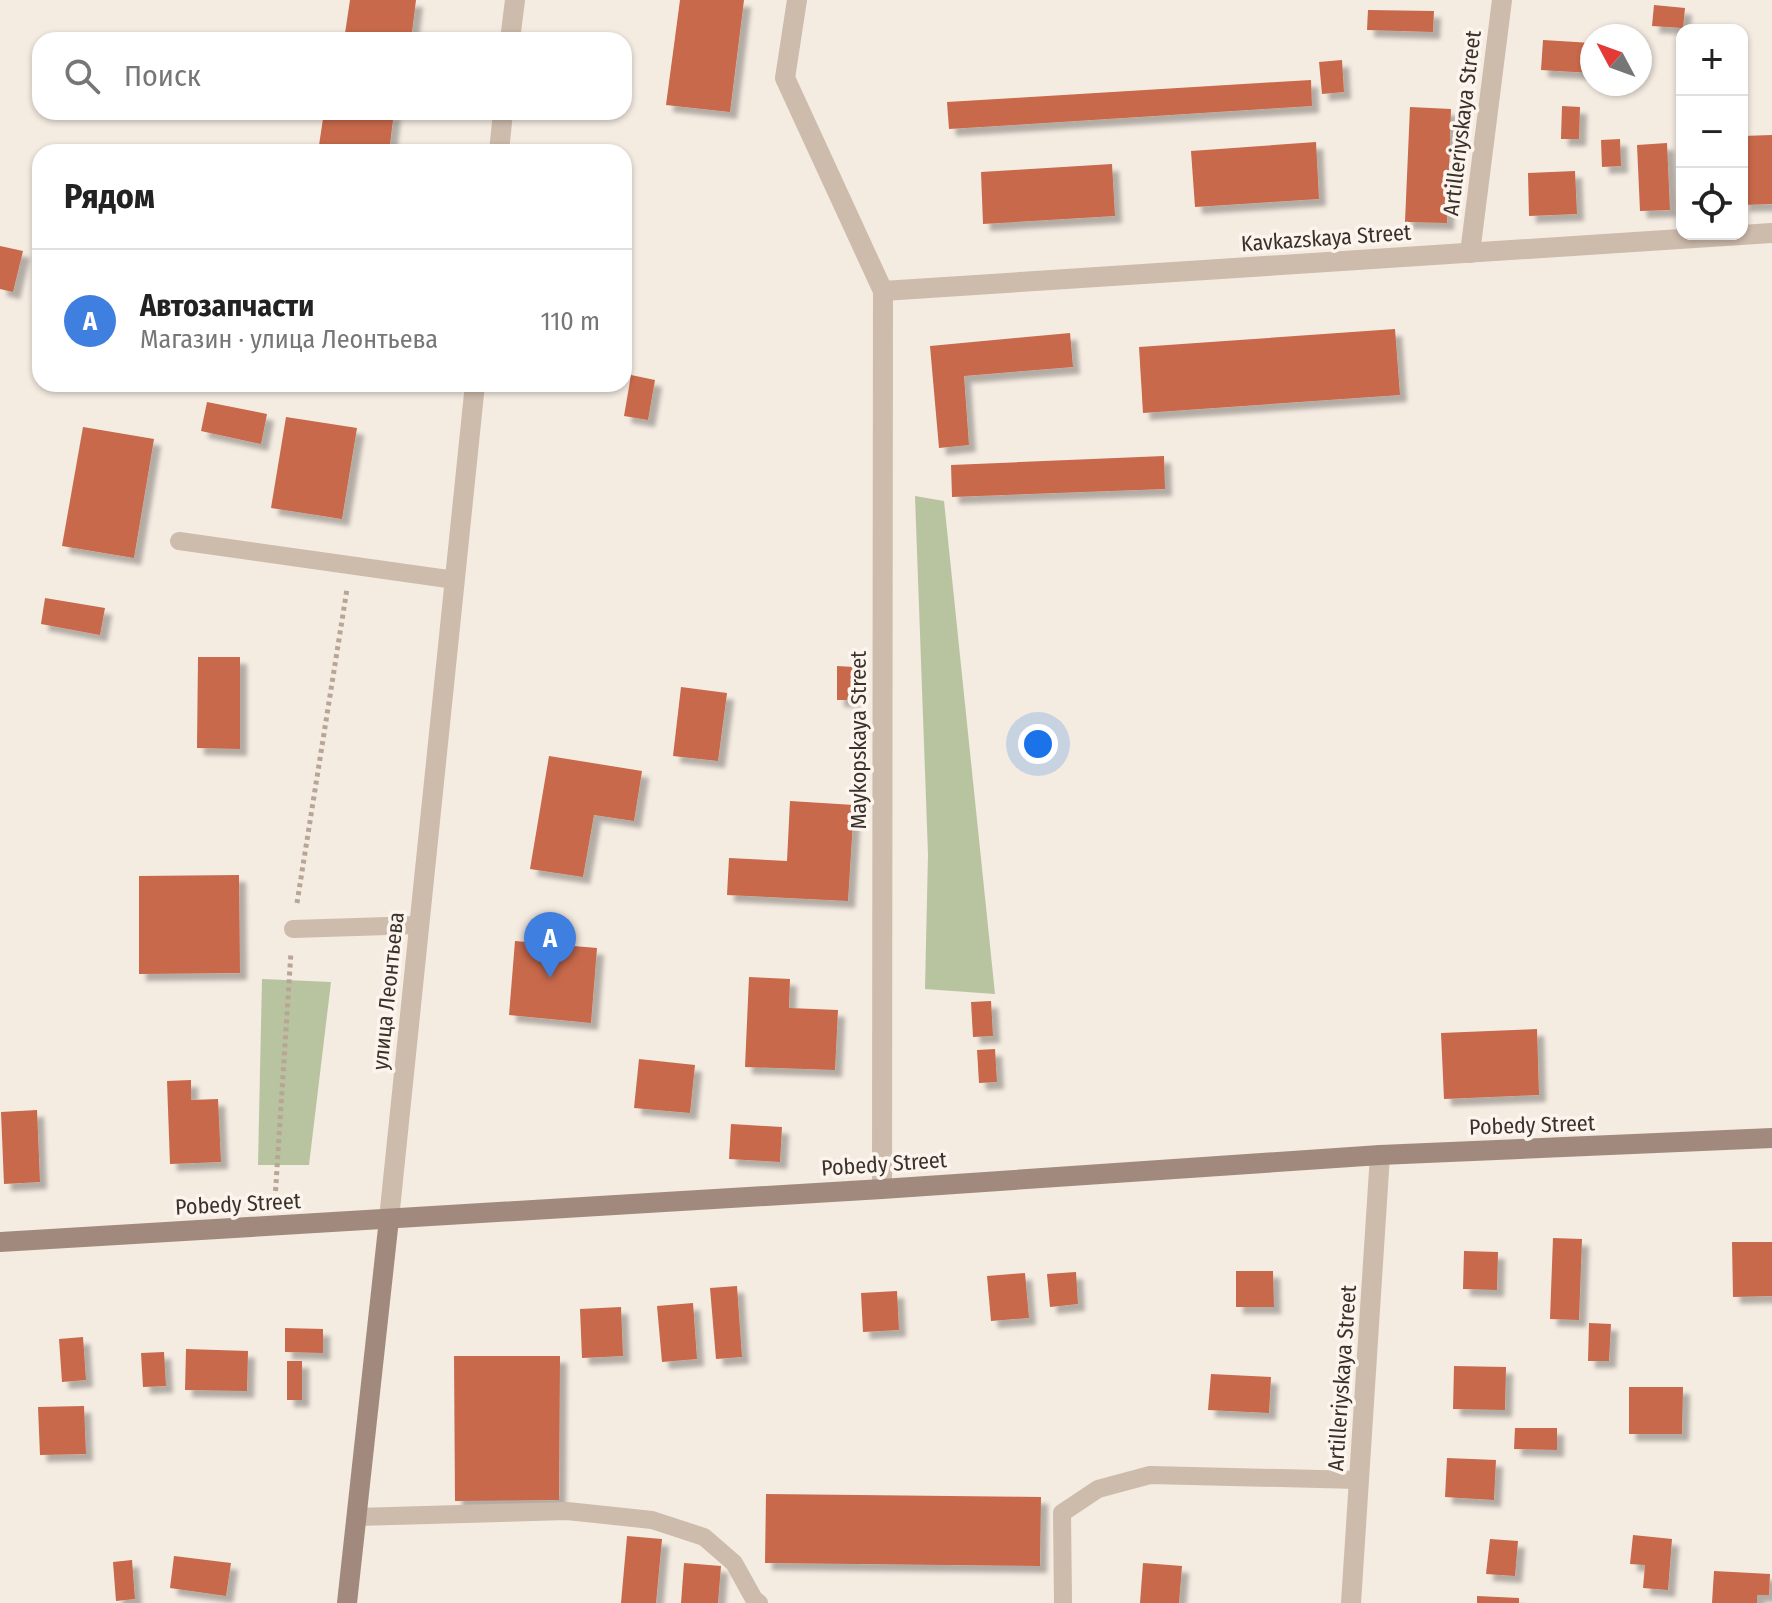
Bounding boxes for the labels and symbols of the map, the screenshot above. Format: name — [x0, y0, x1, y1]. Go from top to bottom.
north arrow — [1580, 24, 1652, 96]
street label: Artilleriyskaya Street — [1437, 28, 1487, 217]
street label: Kavkazskaya Street — [1240, 219, 1413, 257]
street label: Maykopskaya Street — [845, 650, 872, 829]
your location — [1018, 724, 1058, 764]
street label: улица Леонтьева — [366, 911, 410, 1071]
pin: A — [524, 912, 576, 978]
street label: Pobedy Street — [1469, 1109, 1596, 1141]
street label: Pobedy Street — [820, 1146, 949, 1182]
street label: Pobedy Street — [174, 1187, 302, 1221]
street label: Artilleriyskaya Street — [1322, 1283, 1362, 1472]

